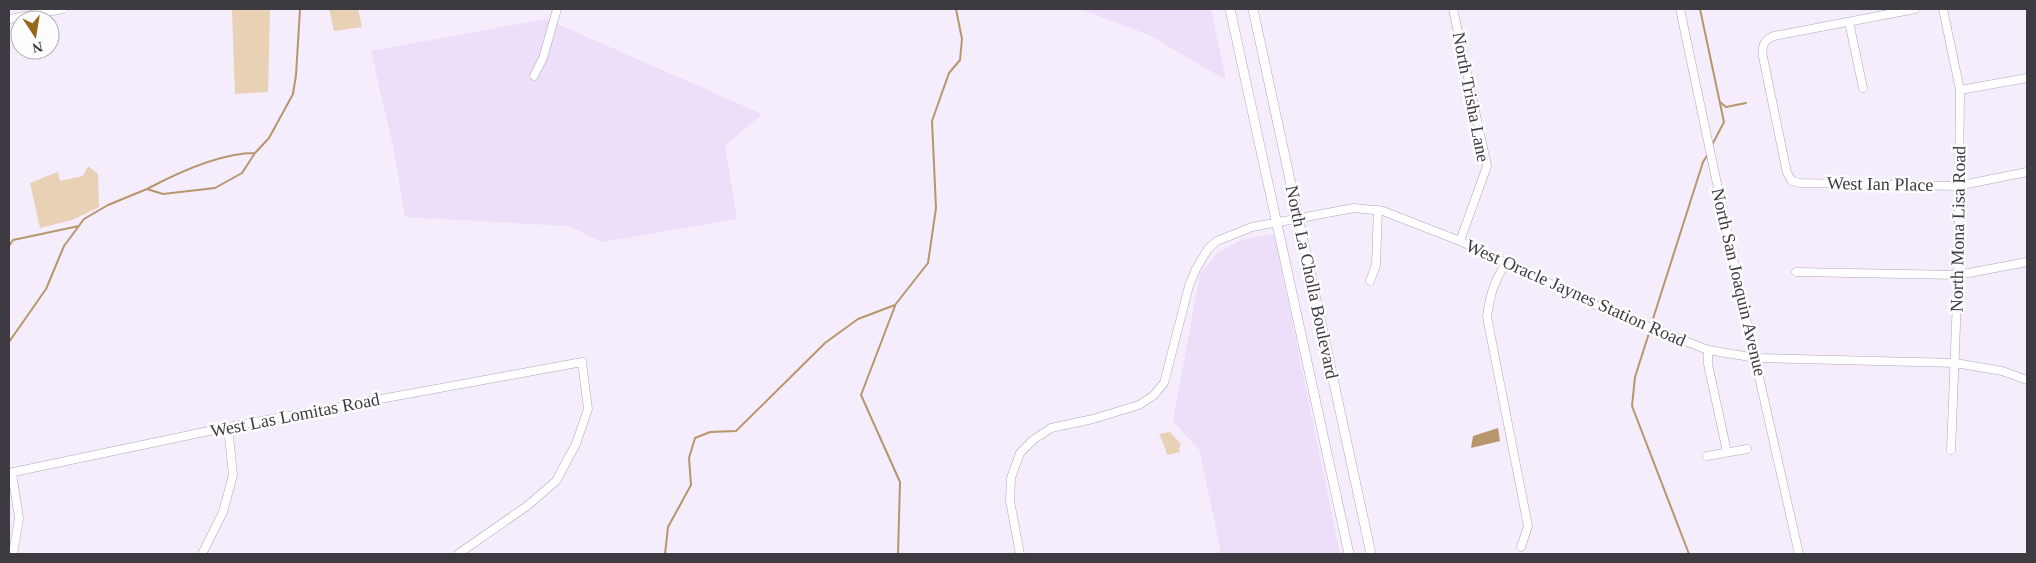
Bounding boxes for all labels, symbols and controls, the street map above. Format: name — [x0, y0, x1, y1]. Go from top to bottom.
north arrow — [10, 10, 60, 60]
street label: North Trisha Lane — [1449, 30, 1493, 164]
text: N — [31, 39, 44, 56]
street label: North Mona Lisa Road — [1947, 146, 1969, 312]
street label: West Ian Place — [1827, 173, 1933, 195]
street label: North La Cholla Boulevard — [1282, 183, 1342, 381]
street label: North San Joaquin Avenue — [1708, 186, 1770, 378]
street label: West Oracle Jaynes Station Road — [1463, 235, 1689, 351]
street label: West Las Lomitas Road — [209, 389, 381, 441]

